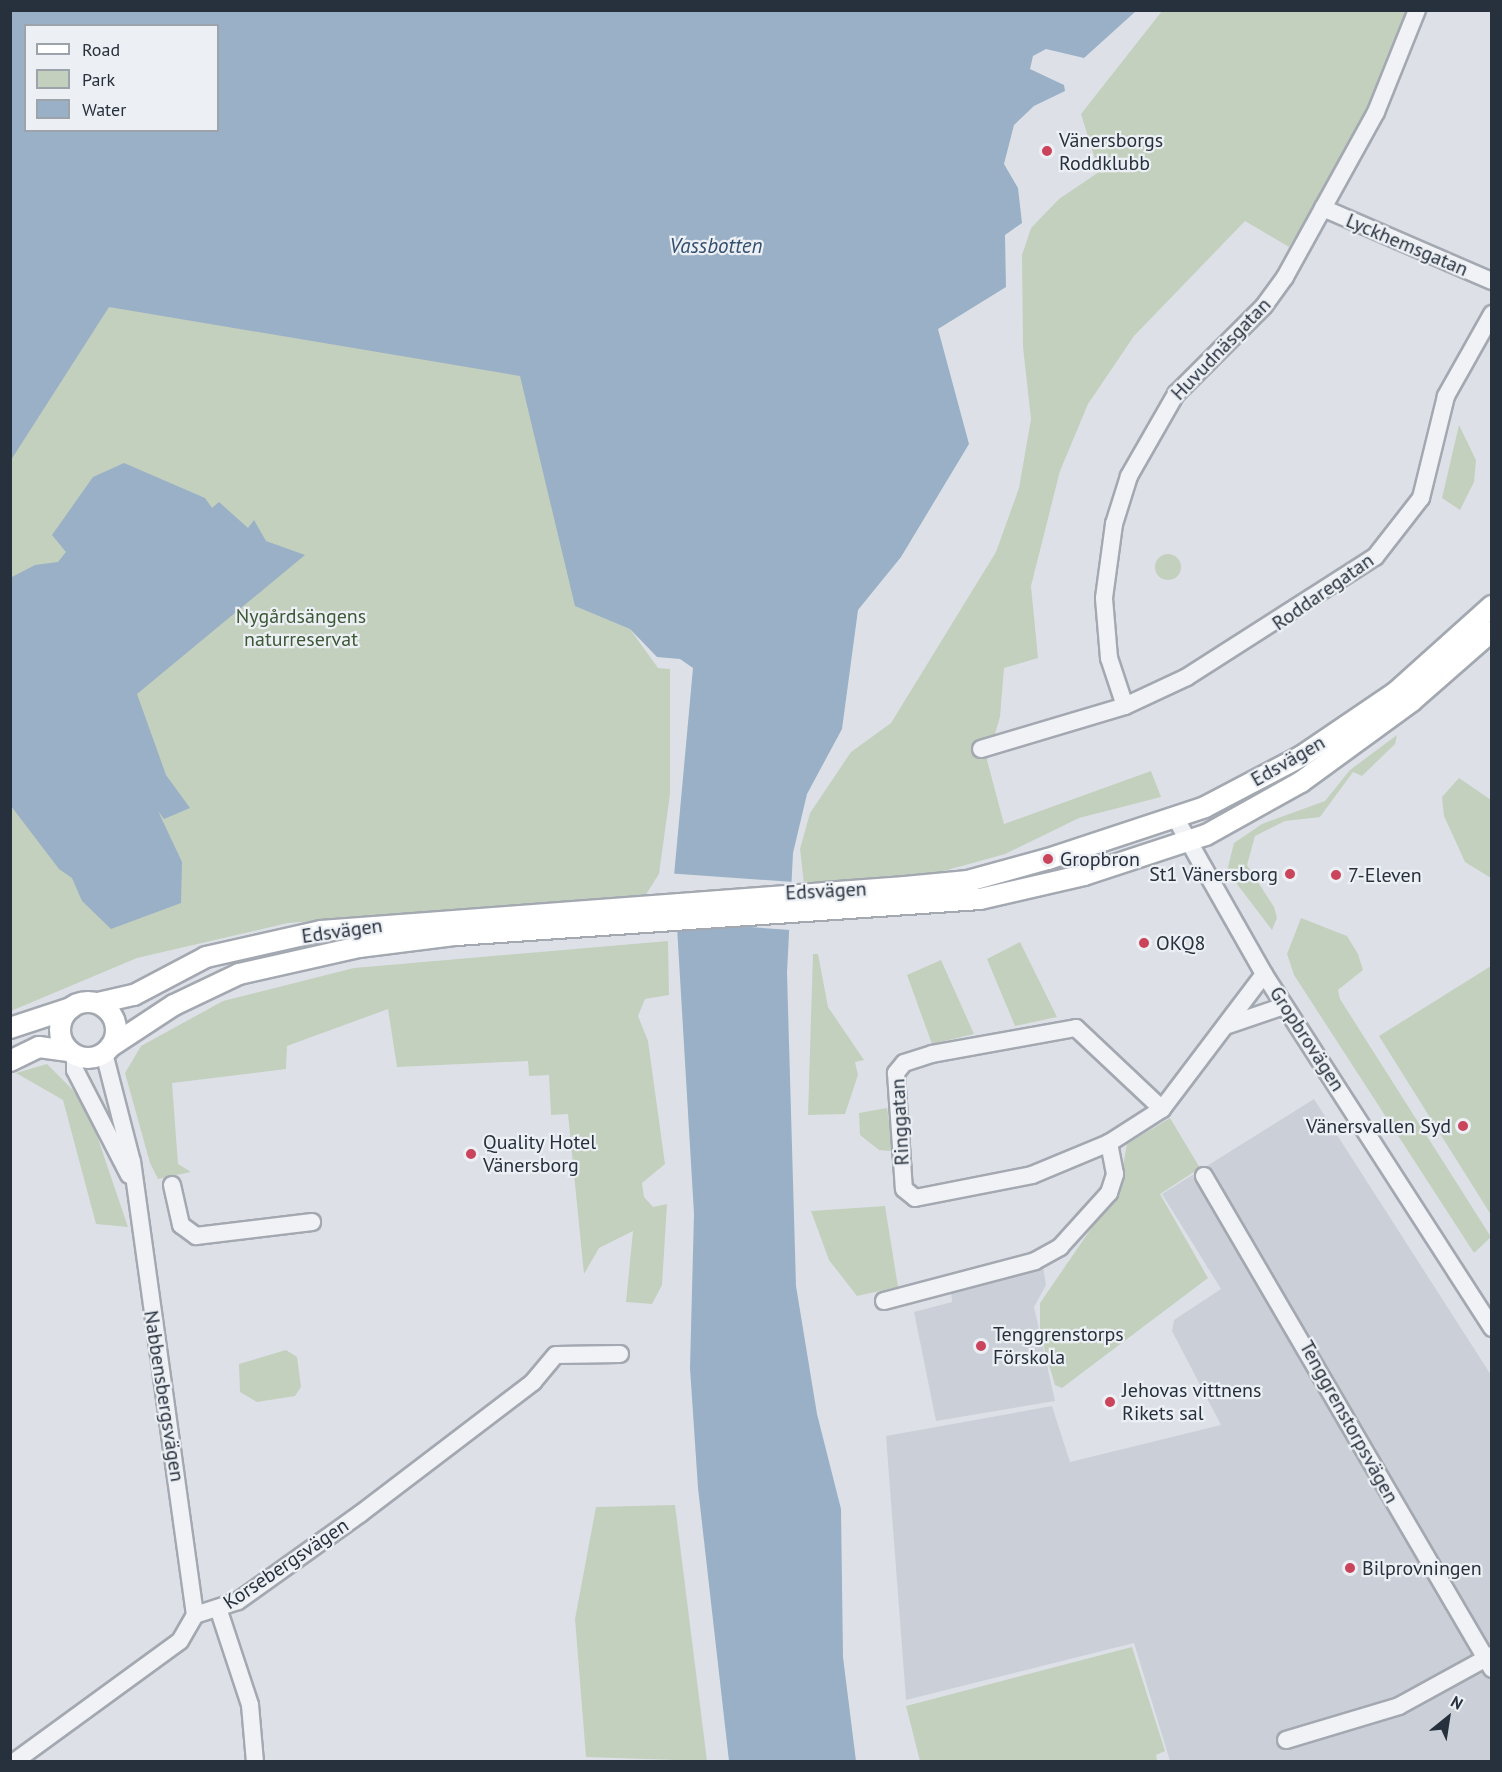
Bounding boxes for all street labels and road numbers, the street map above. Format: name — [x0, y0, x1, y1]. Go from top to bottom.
street label: Lyckhemsgatan — [1342, 209, 1472, 281]
street label: Huvudnäsgatan — [1166, 293, 1276, 405]
street label: Roddaregatan — [1268, 548, 1378, 636]
street label: Edsvägen — [1247, 730, 1329, 792]
street label: Edsvägen — [785, 877, 867, 905]
street label: Edsvägen — [300, 913, 384, 949]
street label: Gropbrovägen — [1264, 982, 1350, 1096]
street label: Ringgatan — [886, 1078, 914, 1166]
street label: Nabbensbergsvägen — [139, 1309, 189, 1483]
street label: Tenggrenstorpsvägen — [1294, 1337, 1404, 1507]
street label: Korsebergsvägen — [219, 1513, 353, 1615]

